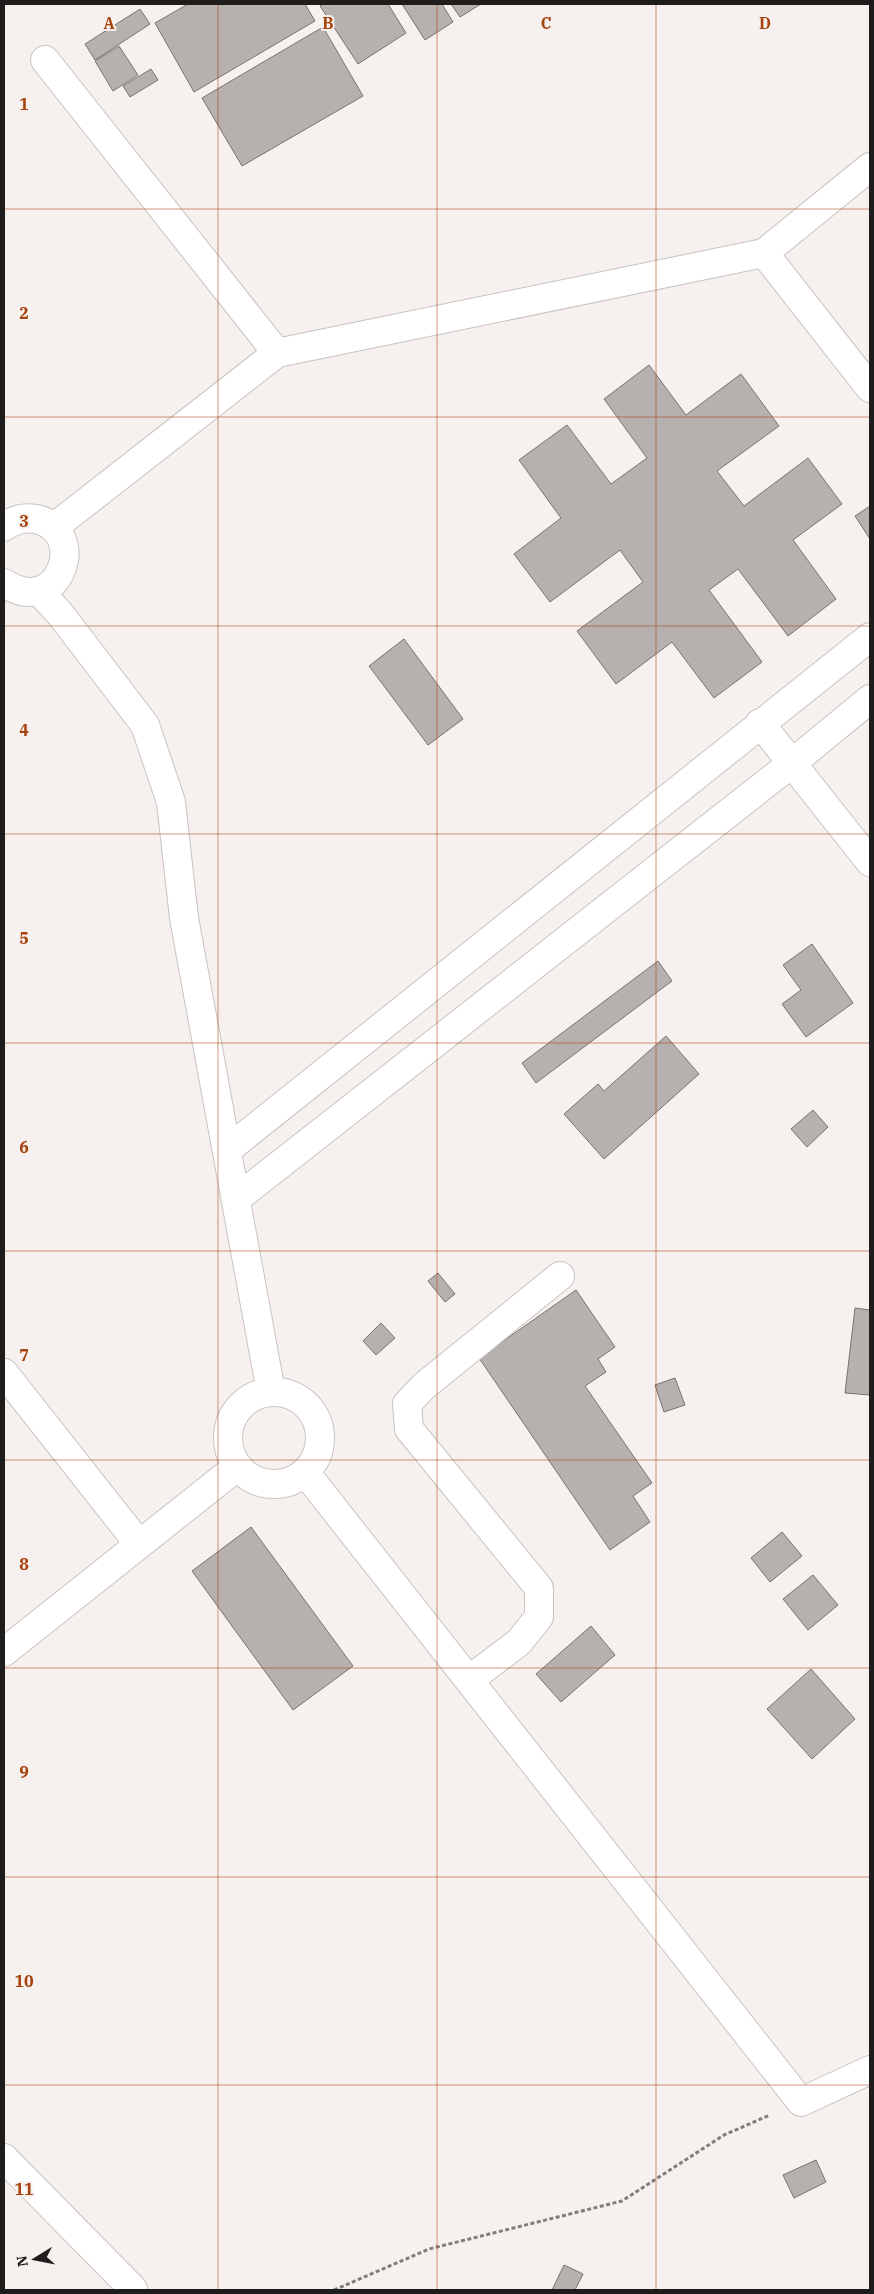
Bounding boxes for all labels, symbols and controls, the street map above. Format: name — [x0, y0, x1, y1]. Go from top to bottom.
text: A — [103, 13, 115, 33]
text: B — [322, 13, 334, 33]
text: C — [541, 13, 551, 33]
text: D — [759, 13, 771, 33]
text: 1 — [19, 94, 29, 114]
text: 2 — [19, 303, 29, 323]
text: 3 — [19, 511, 29, 531]
text: 4 — [19, 720, 29, 740]
text: 5 — [19, 928, 29, 948]
text: 6 — [19, 1137, 29, 1157]
text: 7 — [19, 1345, 29, 1365]
text: 8 — [19, 1554, 29, 1574]
text: 9 — [19, 1762, 29, 1782]
text: 10 — [14, 1971, 34, 1991]
text: 11 — [14, 2179, 34, 2199]
north arrow — [10, 2234, 60, 2284]
text: N — [12, 2254, 32, 2268]

